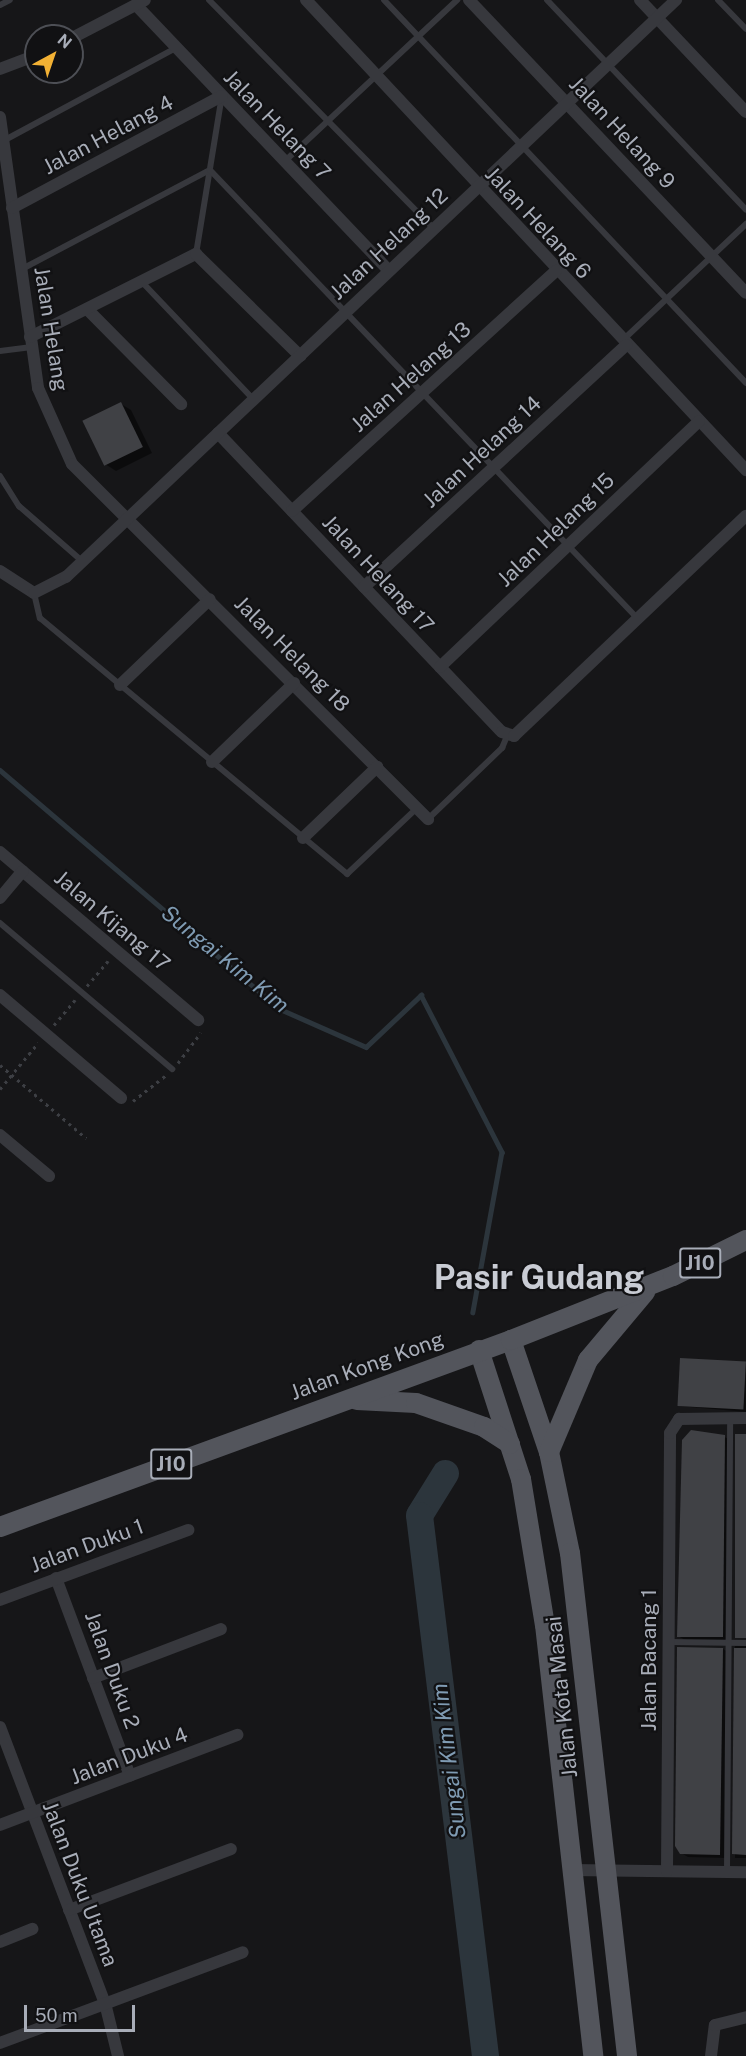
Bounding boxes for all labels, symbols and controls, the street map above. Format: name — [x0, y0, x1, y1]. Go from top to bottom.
north arrow — [24, 24, 84, 84]
text: N — [54, 30, 76, 53]
street label: Jalan Helang 7 — [218, 65, 336, 185]
street label: Jalan Helang 9 — [564, 72, 680, 194]
street label: Jalan Helang 4 — [38, 90, 178, 180]
street label: Jalan Helang 6 — [480, 162, 596, 284]
street label: Jalan Helang 12 — [325, 183, 453, 305]
street label: Jalan Helang — [29, 265, 73, 393]
street label: Jalan Helang 13 — [346, 317, 476, 437]
street label: Jalan Helang 14 — [418, 391, 546, 513]
street label: Jalan Helang 15 — [492, 468, 620, 592]
street label: Jalan Helang 17 — [317, 510, 439, 638]
street label: Jalan Helang 18 — [229, 591, 355, 717]
street label: Jalan Kijang 17 — [49, 865, 175, 977]
water label: Sungai Kim Kim — [156, 900, 294, 1018]
road number: J10 — [679, 1246, 721, 1280]
district label: Pasir Gudang — [434, 1258, 644, 1298]
street label: Jalan Kong Kong — [287, 1327, 447, 1405]
road number: J10 — [150, 1447, 192, 1481]
street label: Jalan Duku 1 — [27, 1514, 147, 1578]
street label: Jalan Bacang 1 — [636, 1589, 662, 1731]
street label: Jalan Duku 2 — [79, 1608, 145, 1732]
street label: Jalan Kota Masai — [541, 1615, 583, 1779]
water label: Sungai Kim Kim — [426, 1682, 472, 1840]
street label: Jalan Duku 4 — [67, 1722, 191, 1790]
street label: Jalan Duku Utama — [37, 1798, 123, 1970]
scale bar — [27, 1993, 138, 2031]
text: 50 m — [35, 2005, 78, 2026]

